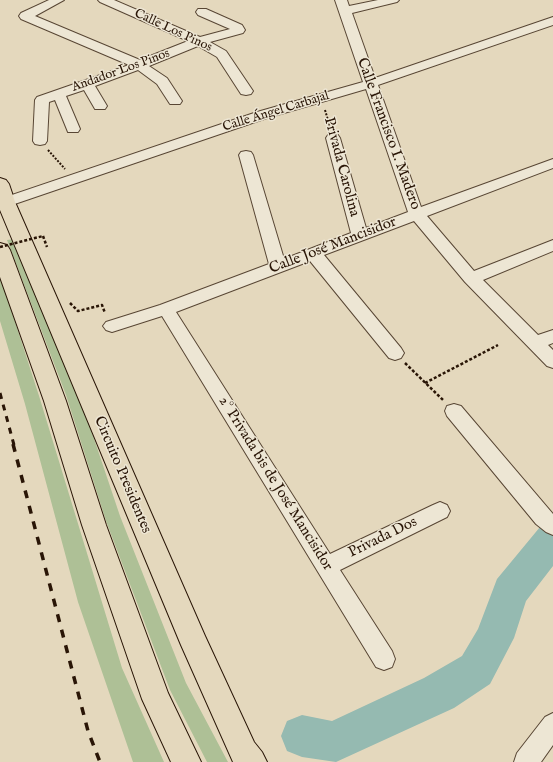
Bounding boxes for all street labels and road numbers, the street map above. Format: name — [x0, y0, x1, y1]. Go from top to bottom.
street label: Calle Los Pinos — [132, 6, 214, 56]
street label: Andador Los Pinos — [70, 46, 172, 96]
street label: Calle Francisco I. Madero — [352, 56, 424, 212]
street label: Calle Ángel Carbajal — [221, 88, 331, 136]
street label: Privada Carolina — [319, 115, 363, 219]
street label: Calle José Mancisidor — [267, 213, 399, 279]
street label: 2° Privada bis de José Mancisidor — [214, 394, 336, 574]
street label: Circuito Presidentes — [89, 414, 155, 536]
street label: Privada Dos — [346, 514, 420, 562]

